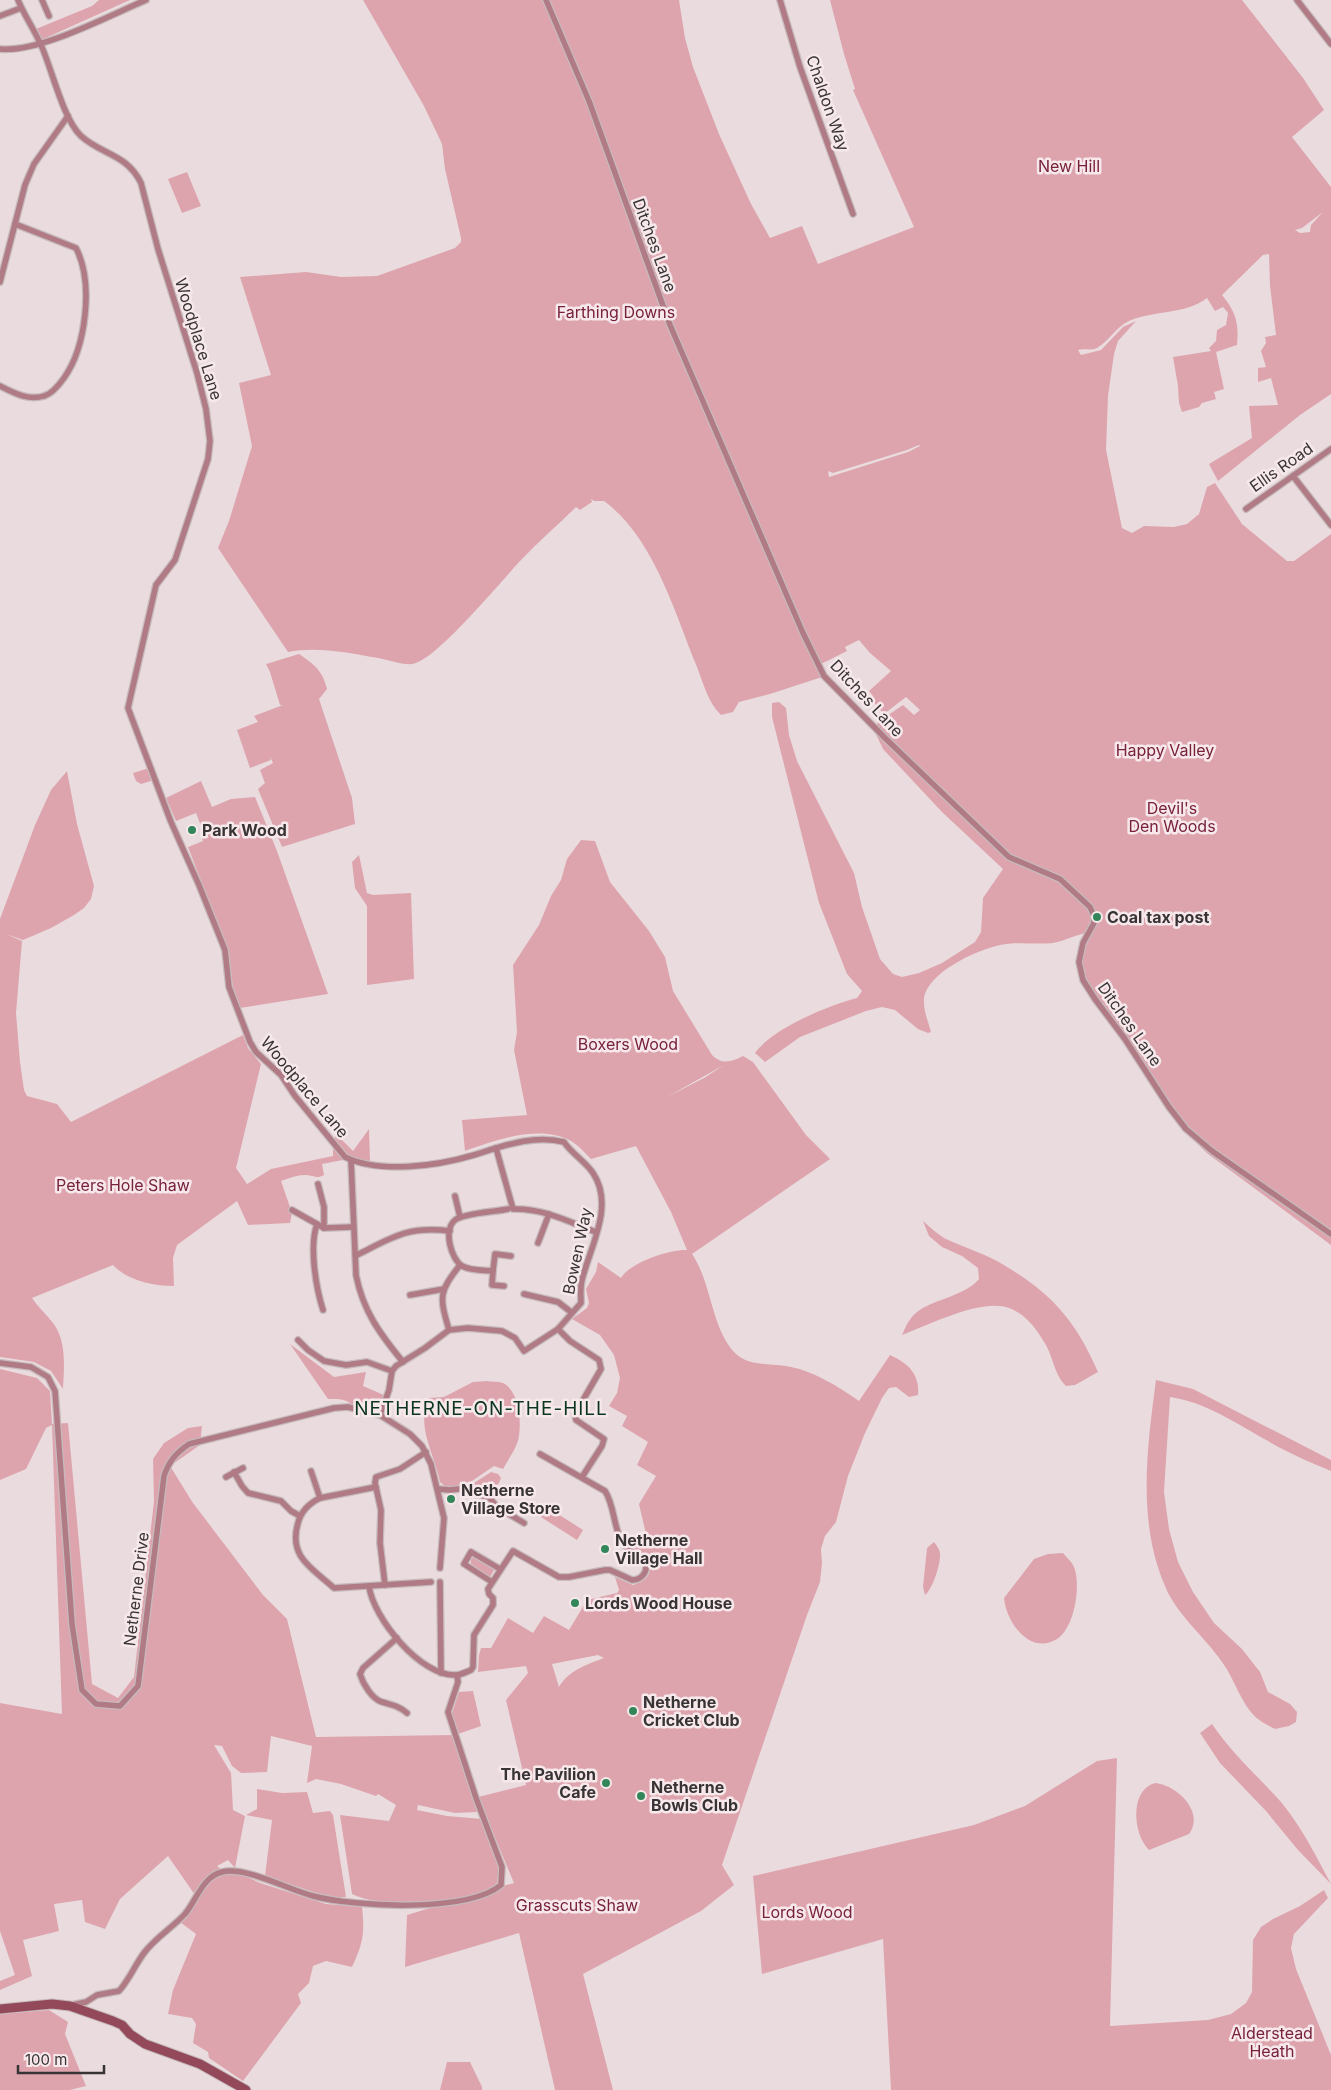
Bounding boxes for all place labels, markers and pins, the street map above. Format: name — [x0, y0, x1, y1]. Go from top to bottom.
place label: Park Wood — [202, 820, 287, 840]
marker: Park Wood — [186, 824, 198, 836]
place label: Coal tax post — [1107, 907, 1209, 927]
marker: Coal tax post — [1091, 911, 1103, 923]
place label: Netherne Village Store — [461, 1480, 560, 1518]
marker: Netherne Village Store — [445, 1493, 457, 1505]
place label: Netherne Village Hall — [615, 1530, 703, 1568]
marker: Netherne Village Hall — [599, 1543, 611, 1555]
place label: Lords Wood House — [585, 1593, 732, 1613]
marker: Lords Wood House — [569, 1597, 581, 1609]
place label: Netherne Cricket Club — [643, 1692, 740, 1730]
marker: Netherne Cricket Club — [627, 1705, 639, 1717]
place label: The Pavilion Cafe — [500, 1764, 596, 1802]
marker: The Pavilion Cafe — [600, 1777, 612, 1789]
place label: Netherne Bowls Club — [651, 1777, 738, 1815]
marker: Netherne Bowls Club — [635, 1790, 647, 1802]

